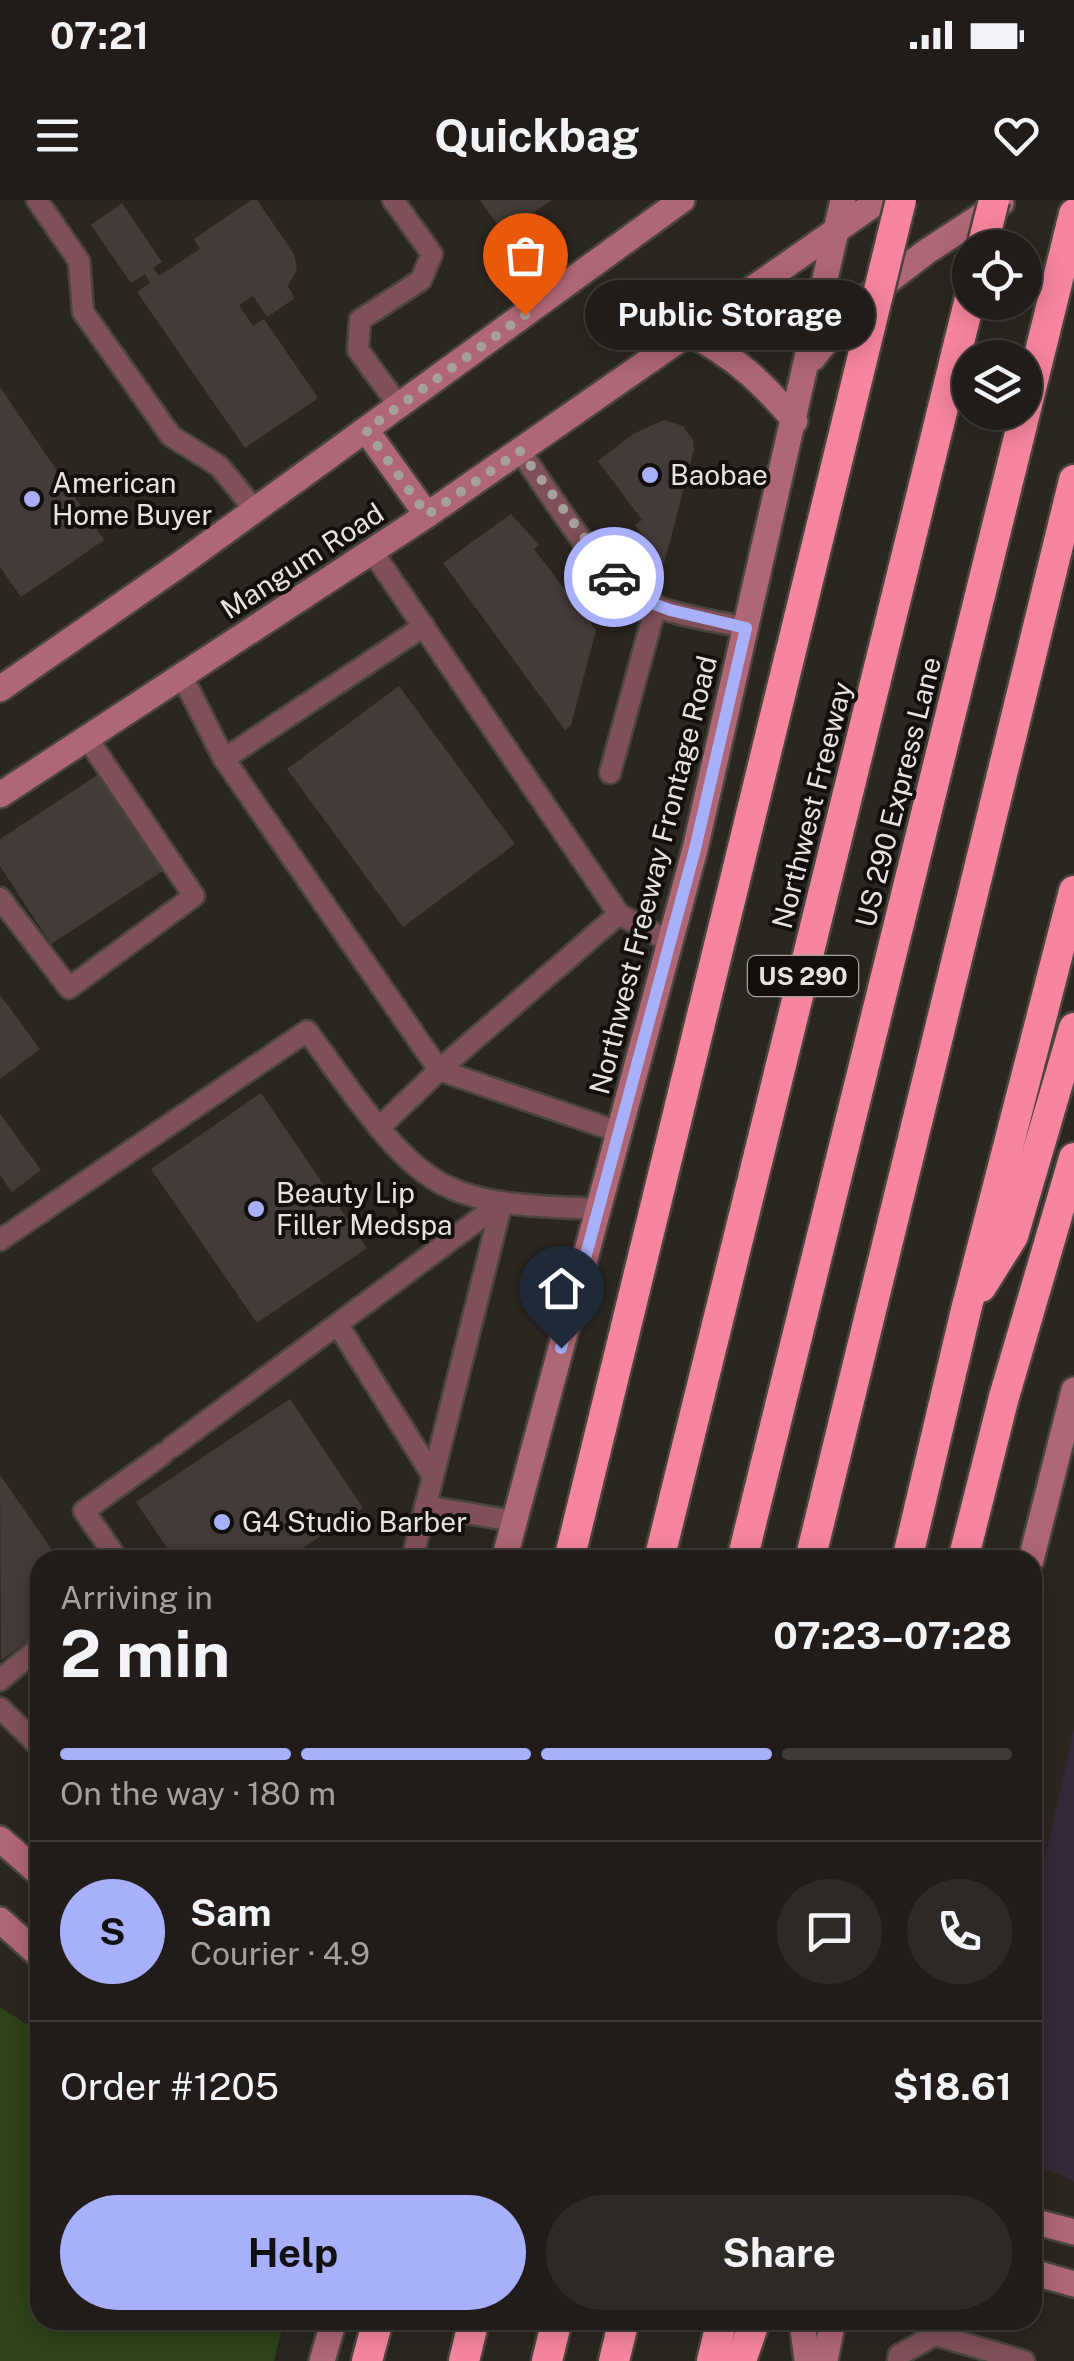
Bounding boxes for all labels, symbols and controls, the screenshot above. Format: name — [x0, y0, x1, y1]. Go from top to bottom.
text: 07:21 — [50, 13, 149, 58]
icon: menu — [30, 108, 85, 163]
icon: heart — [989, 108, 1044, 163]
text: Quickbag — [434, 109, 640, 162]
pin — [483, 213, 568, 316]
icon: bag — [498, 228, 553, 283]
map controls — [952, 230, 1042, 430]
button: locate — [952, 230, 1042, 320]
callout: Public Storage — [585, 280, 875, 350]
text: Public Storage — [618, 296, 842, 333]
button: layers — [952, 340, 1042, 430]
place label: Baobae — [670, 458, 768, 491]
marker: Baobae — [639, 464, 661, 486]
place label: American Home Buyer — [52, 466, 212, 531]
marker: American Home Buyer — [21, 488, 43, 510]
street label: Mangum Road — [214, 496, 389, 625]
courier — [564, 527, 664, 627]
icon: car — [587, 550, 642, 605]
street label: Northwest Freeway Frontage Road — [582, 652, 723, 1097]
street label: US 290 Express Lane — [848, 653, 947, 930]
street label: Northwest Freeway — [765, 678, 858, 932]
road number: US 290 — [748, 956, 858, 996]
place label: Beauty Lip Filler Medspa — [276, 1176, 453, 1241]
marker: Beauty Lip Filler Medspa — [245, 1198, 267, 1220]
pin — [519, 1246, 604, 1349]
icon: home — [534, 1261, 589, 1316]
place label: G4 Studio Barber — [242, 1505, 467, 1538]
marker: G4 Studio Barber — [211, 1511, 233, 1533]
text: Arriving in — [60, 1579, 213, 1616]
text: 07:23–07:28 — [773, 1613, 1012, 1658]
text: 2 min — [60, 1615, 230, 1692]
text: On the way · 180 m — [60, 1775, 336, 1812]
button: chat — [777, 1879, 882, 1984]
button: phone — [907, 1879, 1012, 1984]
text: Sam — [190, 1890, 272, 1935]
text: S — [99, 1909, 126, 1954]
text: Courier · 4.9 — [190, 1935, 370, 1972]
text: Order #1205 — [60, 2064, 279, 2109]
text: $18.61 — [893, 2064, 1012, 2109]
button: Help — [60, 2195, 526, 2310]
button: Share — [546, 2195, 1012, 2310]

